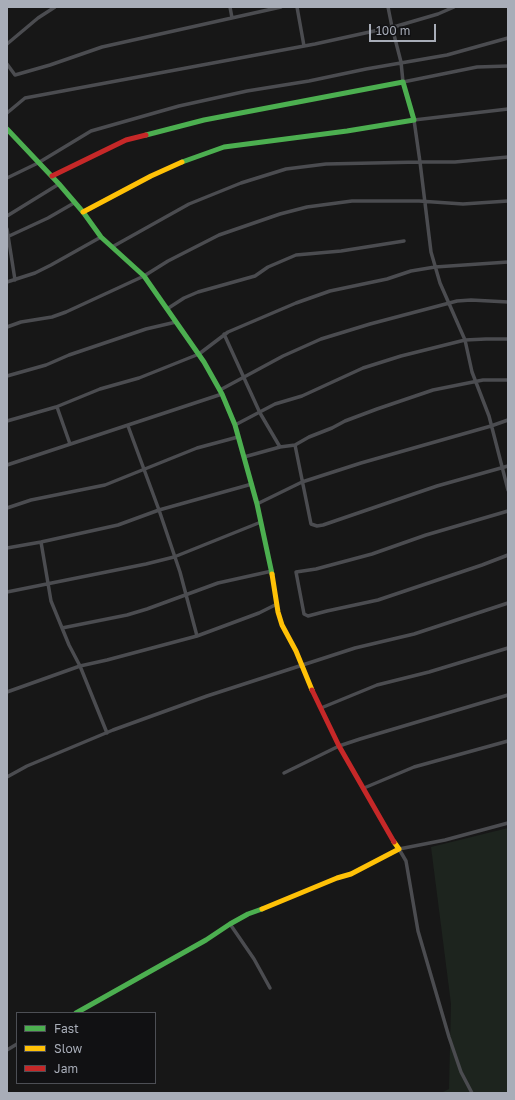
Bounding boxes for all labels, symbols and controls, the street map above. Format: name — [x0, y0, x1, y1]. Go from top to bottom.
scale bar — [371, 16, 438, 42]
text: 100 m — [376, 23, 410, 38]
legend — [16, 1012, 156, 1084]
text: Fast — [54, 1021, 79, 1036]
text: Slow — [54, 1041, 82, 1056]
text: Jam — [54, 1061, 78, 1076]

